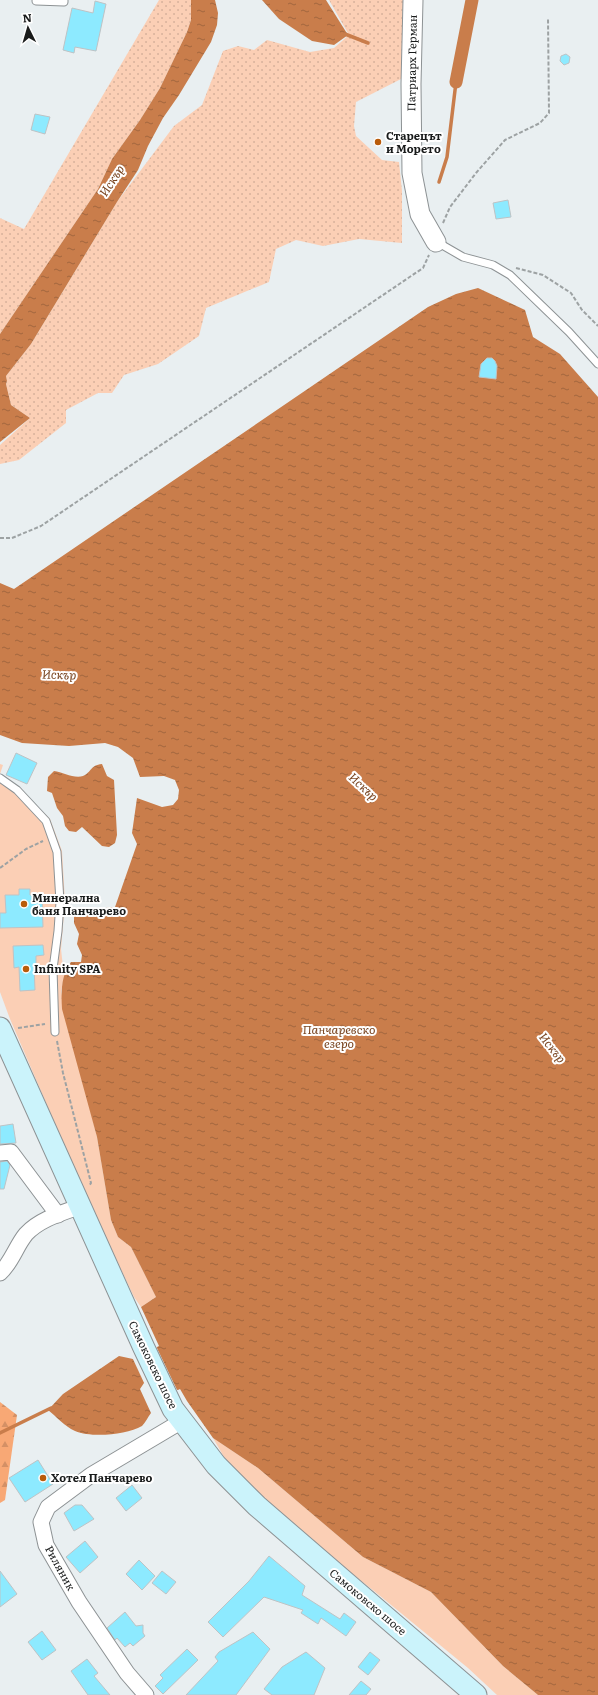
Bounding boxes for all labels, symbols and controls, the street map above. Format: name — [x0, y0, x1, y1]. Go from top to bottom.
north arrow — [8, 8, 48, 48]
text: N — [22, 9, 32, 25]
street label: Патриарх Герман — [402, 14, 420, 111]
place label: Старецът и Морето — [386, 127, 442, 156]
marker: Старецът и Морето — [373, 137, 383, 147]
water label: Искър — [94, 161, 128, 200]
water label: Искър — [42, 664, 77, 684]
water label: Искър — [345, 768, 382, 805]
place label: Минерална баня Панчарево — [32, 889, 126, 918]
marker: Минерална баня Панчарево — [19, 899, 29, 909]
place label: Infinity SPA — [34, 960, 101, 976]
marker: Infinity SPA — [21, 964, 31, 974]
water label: Панчаревско езеро — [303, 1020, 376, 1052]
water label: Искър — [535, 1028, 571, 1067]
street label: Самоковско шосе — [126, 1318, 182, 1412]
place label: Хотел Панчарево — [51, 1469, 153, 1485]
marker: Хотел Панчарево — [38, 1473, 48, 1483]
street label: Риляник — [42, 1542, 80, 1593]
street label: Самоковско шосе — [327, 1564, 411, 1638]

